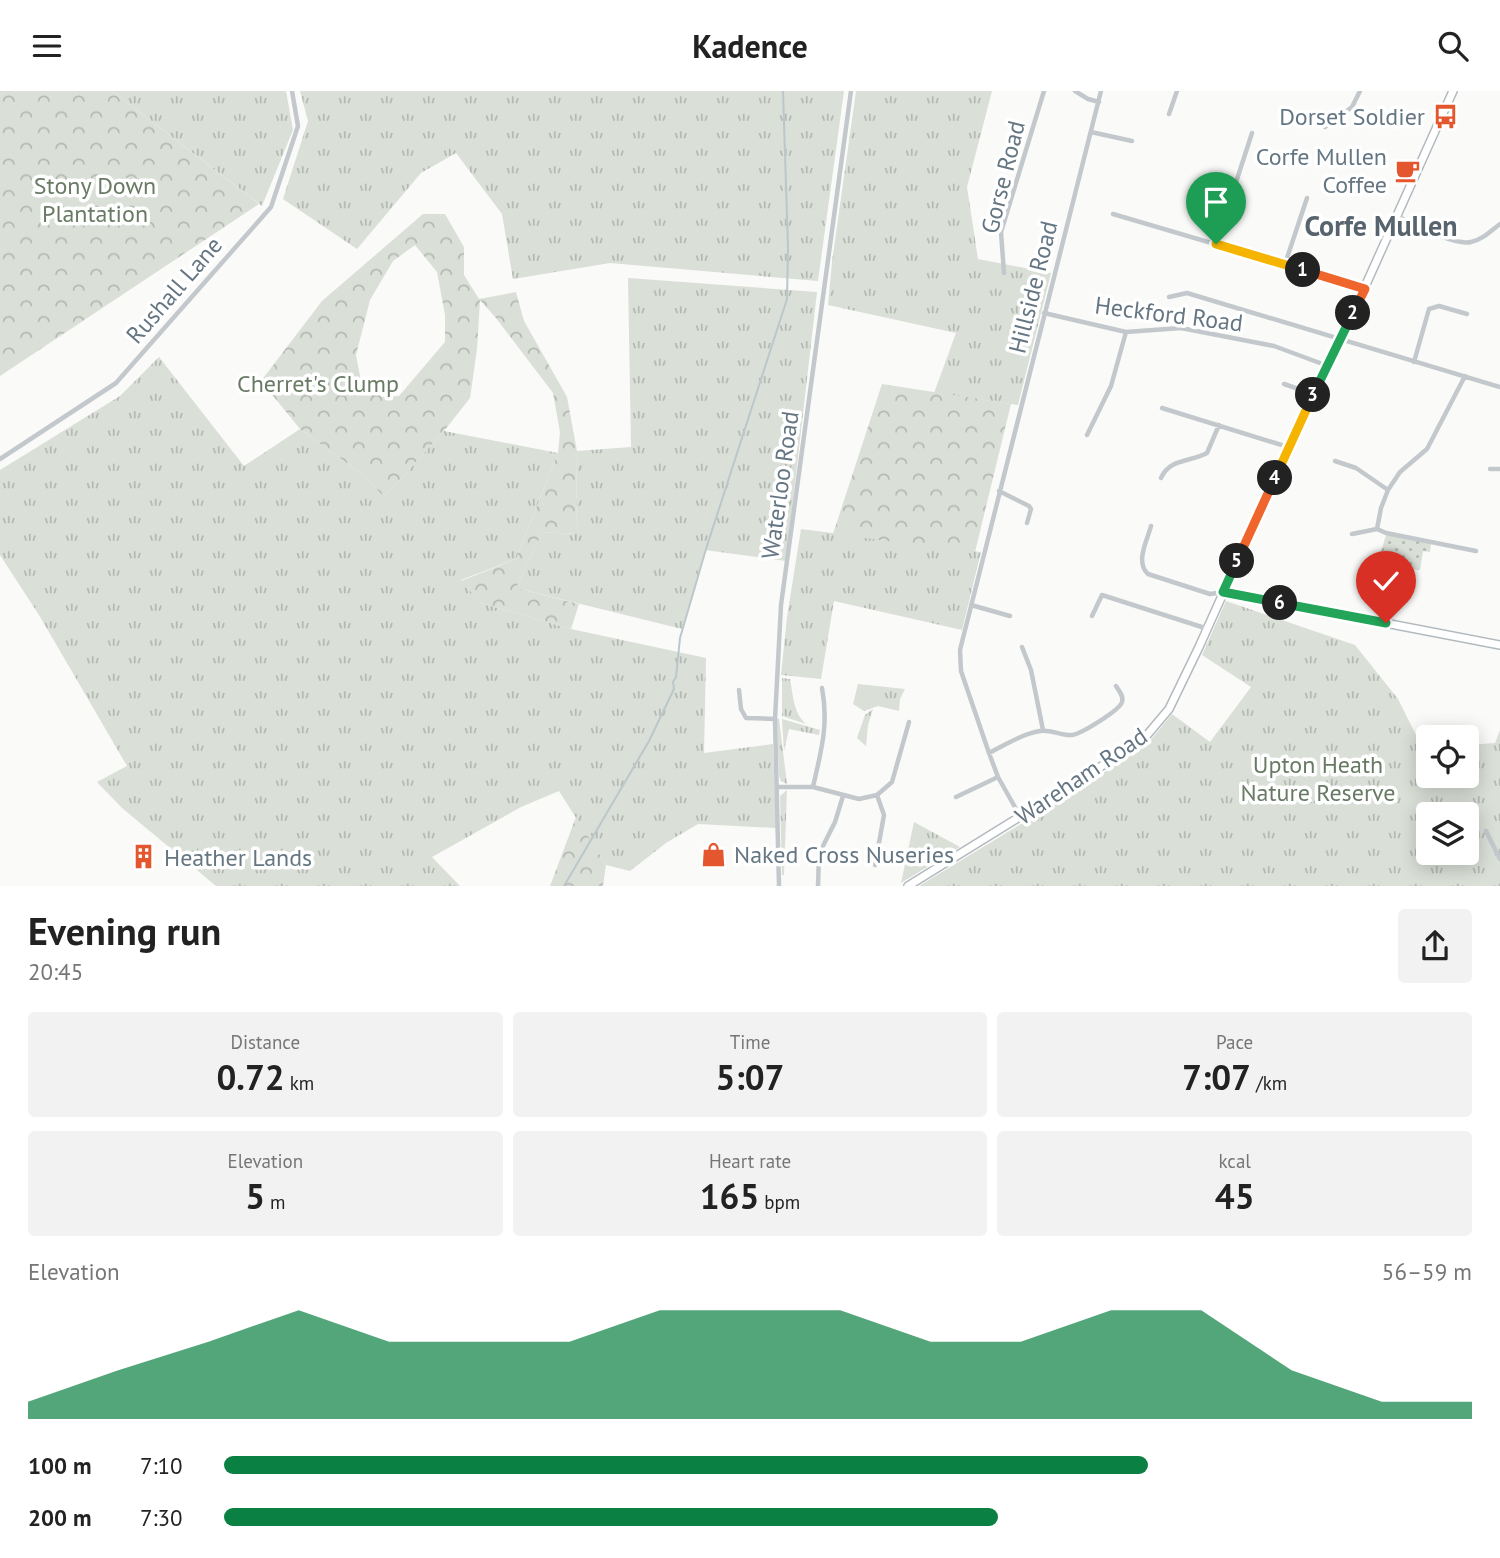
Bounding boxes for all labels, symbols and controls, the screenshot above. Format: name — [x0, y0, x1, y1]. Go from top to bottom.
text: Kadence — [692, 25, 808, 67]
icon: menu — [28, 27, 66, 65]
icon: search — [1434, 27, 1472, 65]
place label: Dorset Soldier — [1279, 101, 1425, 132]
bus stop icon: Dorset Soldier — [1431, 102, 1459, 130]
street label: Gorse Road — [974, 117, 1032, 237]
place label: Corfe Mullen Coffee — [1256, 141, 1387, 200]
cafe icon: Corfe Mullen Coffee — [1393, 156, 1421, 184]
park label: Stony Down Plantation — [34, 170, 156, 229]
pin — [1186, 172, 1246, 244]
icon: arrive — [1197, 183, 1235, 221]
district label: Corfe Mullen — [1304, 207, 1458, 244]
street label: Hillside Road — [1002, 218, 1064, 356]
street label: Rushall Lane — [119, 230, 229, 350]
pin: 1 — [1286, 253, 1320, 287]
text: 1 — [1297, 257, 1308, 281]
street label: Heckford Road — [1093, 290, 1245, 338]
pin: 2 — [1336, 295, 1370, 331]
text: 2 — [1347, 300, 1358, 324]
park label: Cherret's Clump — [237, 368, 399, 399]
pin: 3 — [1296, 377, 1330, 413]
text: 3 — [1307, 382, 1318, 406]
street label: Waterloo Road — [754, 409, 806, 561]
pin: 4 — [1258, 461, 1292, 495]
text: 4 — [1269, 465, 1280, 489]
pin: 5 — [1220, 543, 1254, 579]
text: 5 — [1231, 548, 1242, 572]
pin — [1356, 551, 1416, 623]
icon: check — [1367, 562, 1405, 600]
pin: 6 — [1262, 585, 1298, 621]
text: 6 — [1274, 590, 1285, 614]
street label: Wareham Road — [1009, 720, 1153, 832]
map controls — [1416, 725, 1479, 865]
button: locate — [1416, 725, 1479, 788]
park label: Upton Heath Nature Reserve — [1240, 749, 1396, 808]
button: layers — [1416, 802, 1479, 865]
place label: Naked Cross Nuseries — [734, 839, 954, 870]
shop icon: Naked Cross Nuseries — [700, 840, 728, 868]
place label: Heather Lands — [164, 842, 312, 873]
building icon: Heather Lands — [130, 843, 158, 871]
text: Evening run — [28, 906, 221, 955]
button: share — [1398, 909, 1472, 983]
text: 20:45 — [28, 957, 83, 986]
text: Distance — [231, 1030, 300, 1054]
text: Time — [730, 1030, 770, 1054]
text: Pace — [1216, 1030, 1253, 1054]
text: 0.72 — [216, 1054, 285, 1100]
text: 5:07 — [716, 1054, 784, 1100]
text: 7:07 — [1182, 1054, 1251, 1100]
text: km — [285, 1071, 314, 1095]
text: /km — [1251, 1071, 1287, 1095]
text: Elevation — [227, 1149, 303, 1173]
text: Heart rate — [709, 1149, 791, 1173]
text: kcal — [1218, 1149, 1251, 1173]
text: 5 — [245, 1173, 265, 1219]
text: 165 — [700, 1173, 759, 1219]
text: 45 — [1215, 1173, 1255, 1219]
text: m — [265, 1190, 286, 1214]
text: bpm — [759, 1190, 800, 1214]
text: Elevation — [28, 1257, 120, 1286]
text: 56–59 m — [1382, 1257, 1472, 1286]
text: 100 m — [28, 1451, 91, 1480]
text: 7:10 — [140, 1451, 183, 1480]
text: 200 m — [28, 1503, 91, 1532]
text: 7:30 — [140, 1503, 183, 1532]

